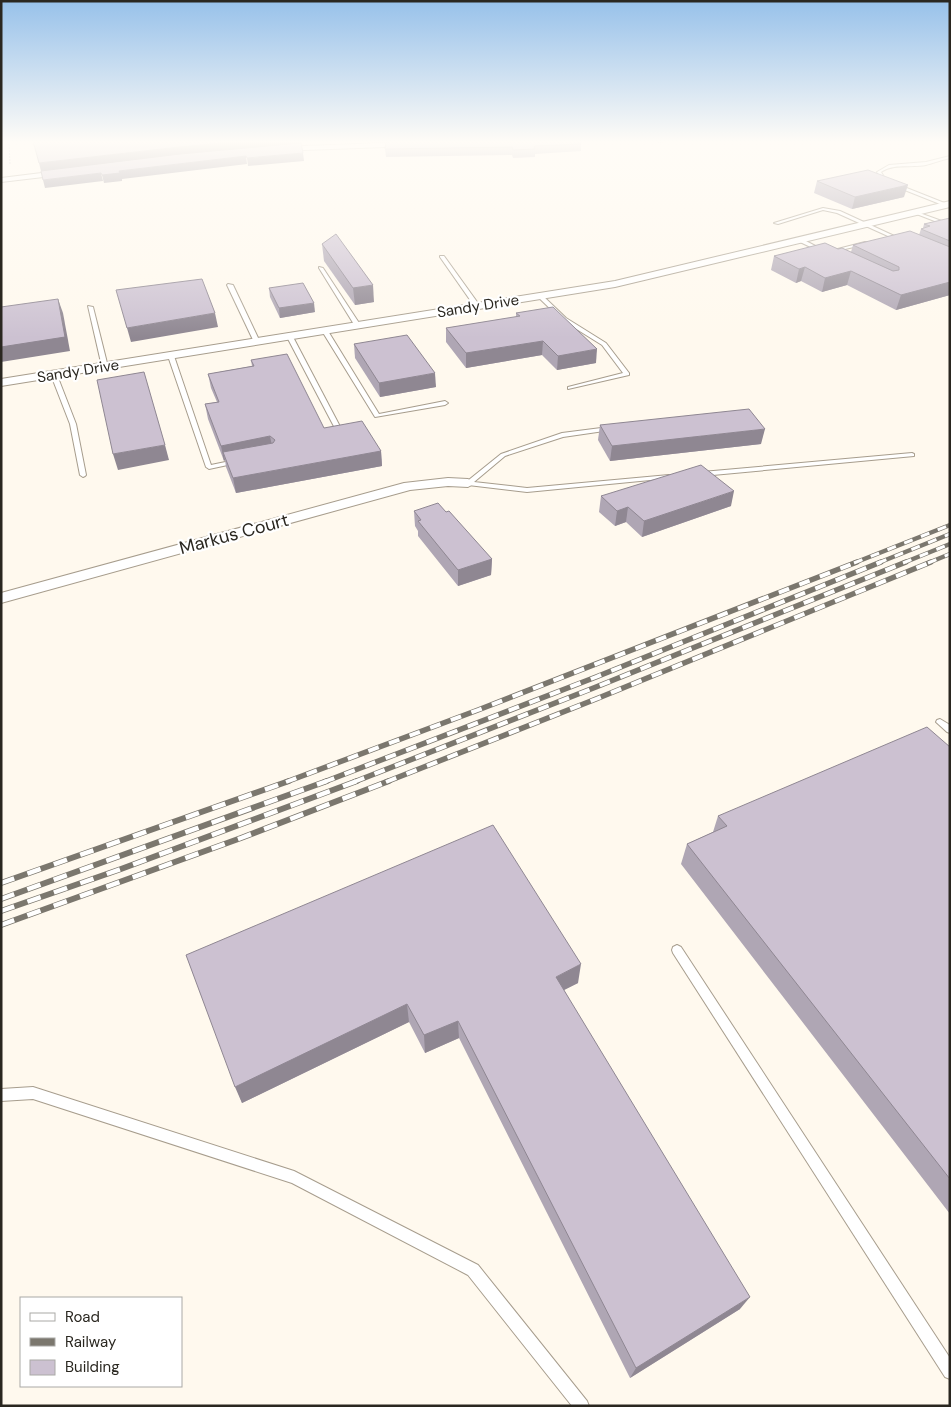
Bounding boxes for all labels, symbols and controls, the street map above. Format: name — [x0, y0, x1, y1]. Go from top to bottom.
street label: Sandy Drive — [436, 290, 520, 322]
street label: Sandy Drive — [36, 355, 120, 387]
street label: Markus Court — [177, 508, 291, 560]
legend — [20, 1297, 182, 1387]
text: Road — [65, 1307, 100, 1327]
text: Railway — [65, 1332, 117, 1352]
text: Building — [65, 1357, 120, 1377]

